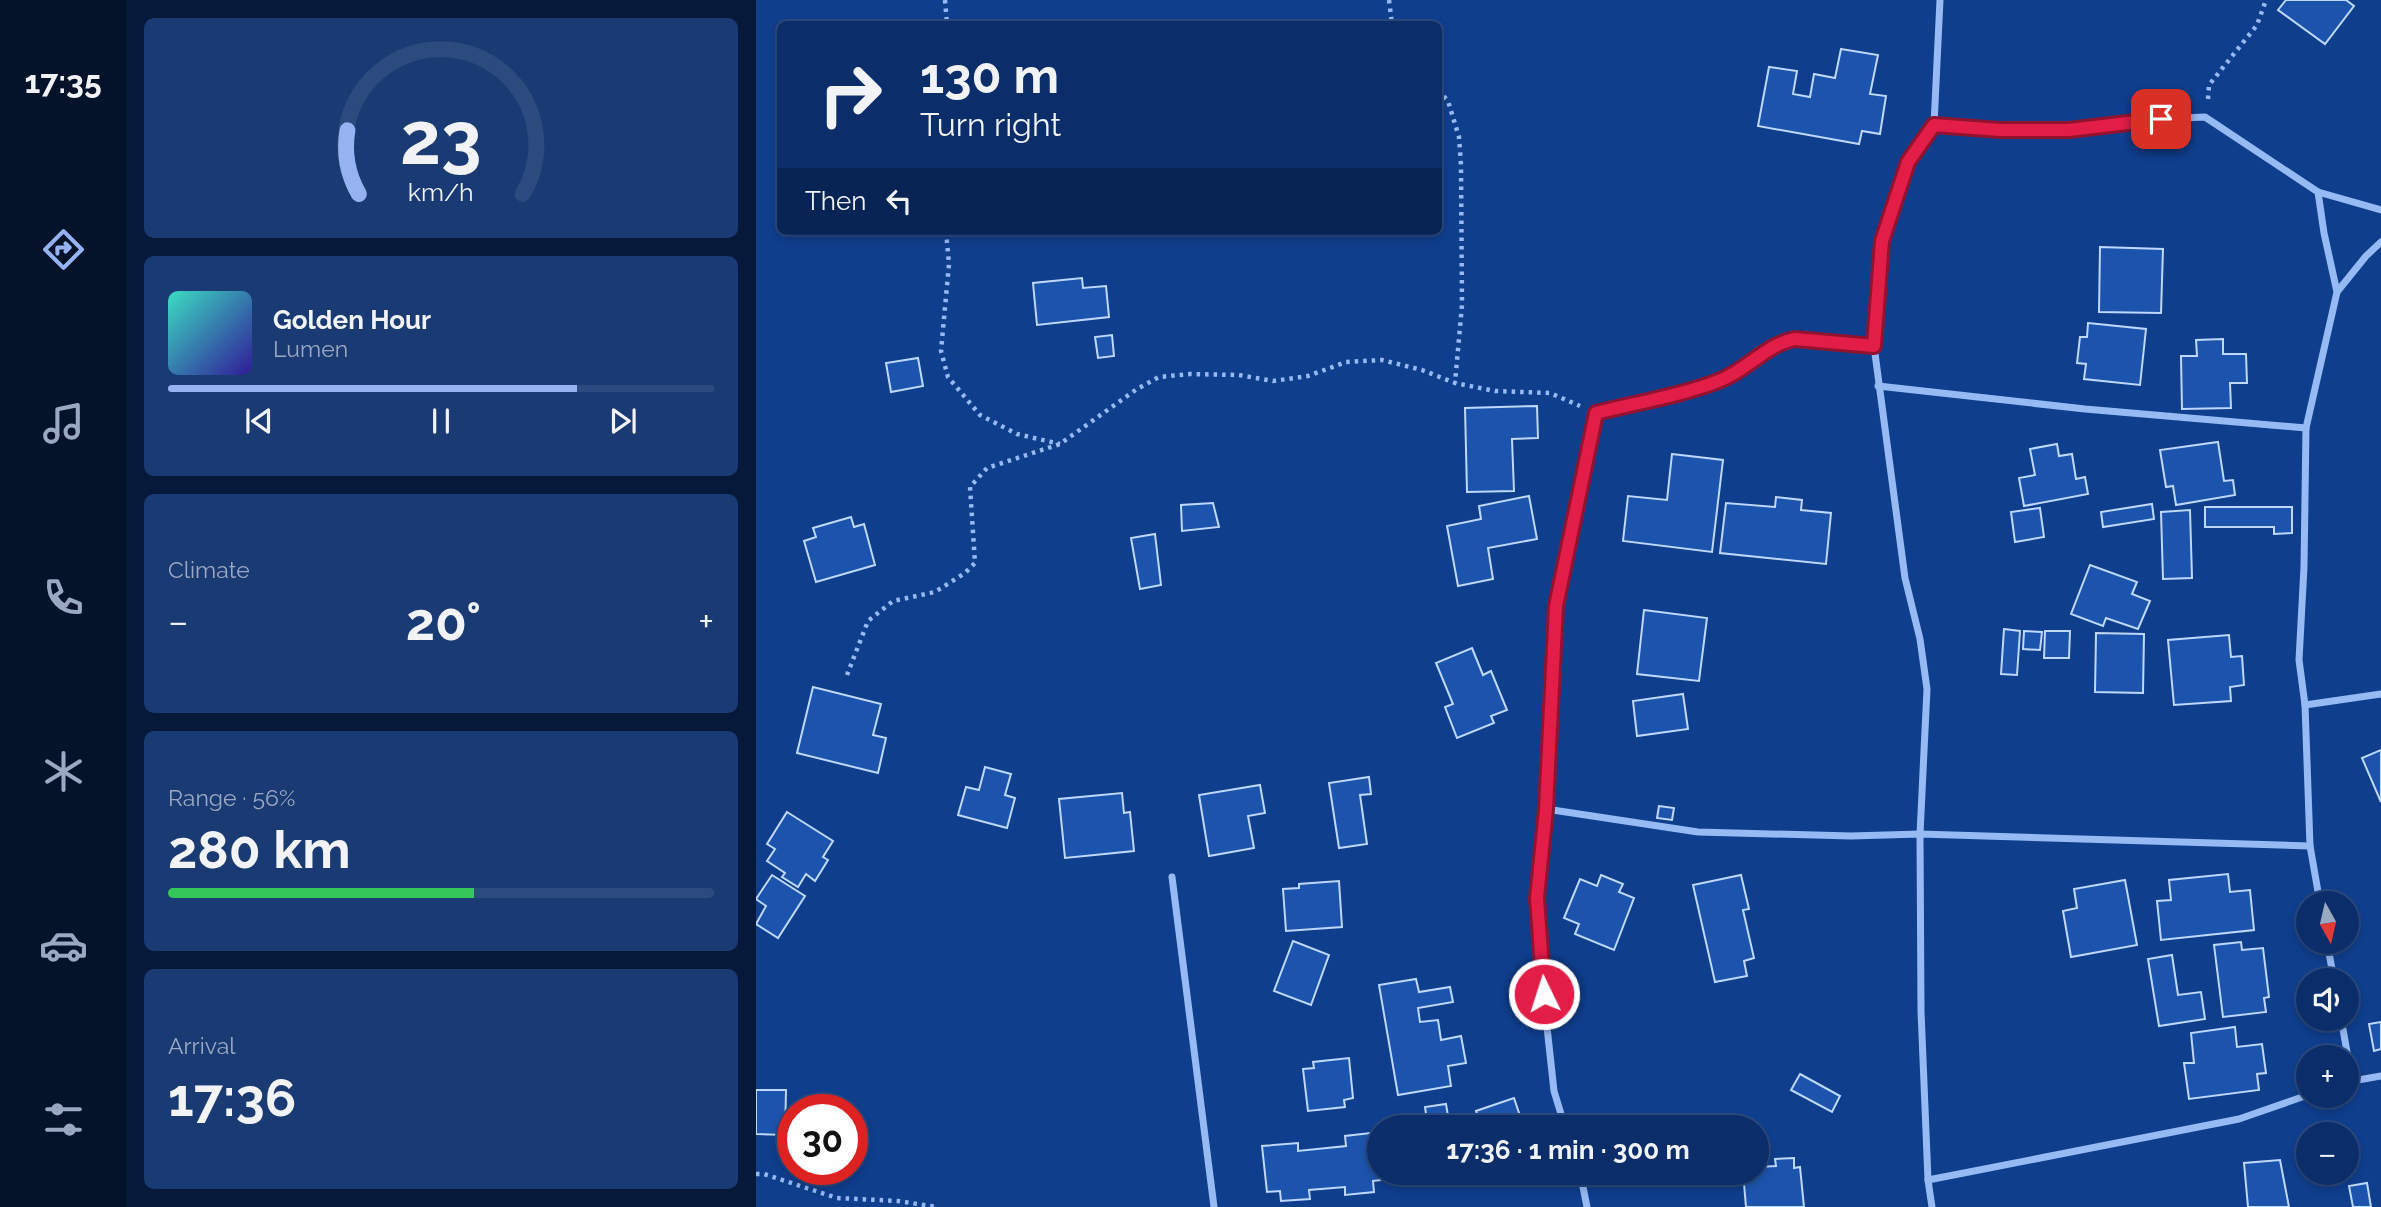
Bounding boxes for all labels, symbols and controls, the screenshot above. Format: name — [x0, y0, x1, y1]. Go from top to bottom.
text: 130 m — [920, 47, 1059, 104]
icon: right — [805, 49, 896, 140]
text: 17:35 — [24, 63, 102, 100]
pin — [2131, 89, 2191, 149]
text: 23 — [400, 96, 482, 181]
icon: arrive — [2142, 100, 2180, 138]
text: Turn right — [920, 106, 1061, 143]
text: km/h — [408, 177, 474, 207]
icon: left — [880, 182, 918, 220]
text: Then — [805, 186, 866, 216]
icon: directions — [39, 225, 88, 274]
text: Golden Hour — [273, 305, 431, 335]
text: Lumen — [273, 335, 348, 362]
icon: music — [39, 399, 88, 448]
icon: previous — [240, 402, 278, 440]
icon: pause — [422, 402, 460, 440]
icon: next — [604, 402, 642, 440]
text: Climate — [168, 556, 250, 583]
icon: phone — [39, 573, 88, 622]
text: 20° — [406, 591, 481, 652]
text: − — [168, 599, 188, 644]
text: + — [698, 599, 714, 644]
icon: climate — [39, 747, 88, 796]
text: Range · 56% — [168, 784, 295, 811]
text: 280 km — [168, 819, 351, 880]
north arrow — [2296, 891, 2359, 954]
map controls — [2296, 891, 2359, 1185]
icon: car — [39, 921, 88, 970]
position arrow — [1507, 957, 1581, 1031]
button: sound — [2296, 968, 2359, 1031]
text: Arrival — [168, 1032, 235, 1059]
button: + — [2296, 1045, 2359, 1108]
text: 17:36 — [168, 1067, 296, 1128]
speed limit sign: 30 — [777, 1094, 868, 1185]
icon: filters — [39, 1095, 88, 1144]
button: − — [2296, 1122, 2359, 1185]
text: 17:36 · 1 min · 300 m — [1446, 1135, 1690, 1165]

